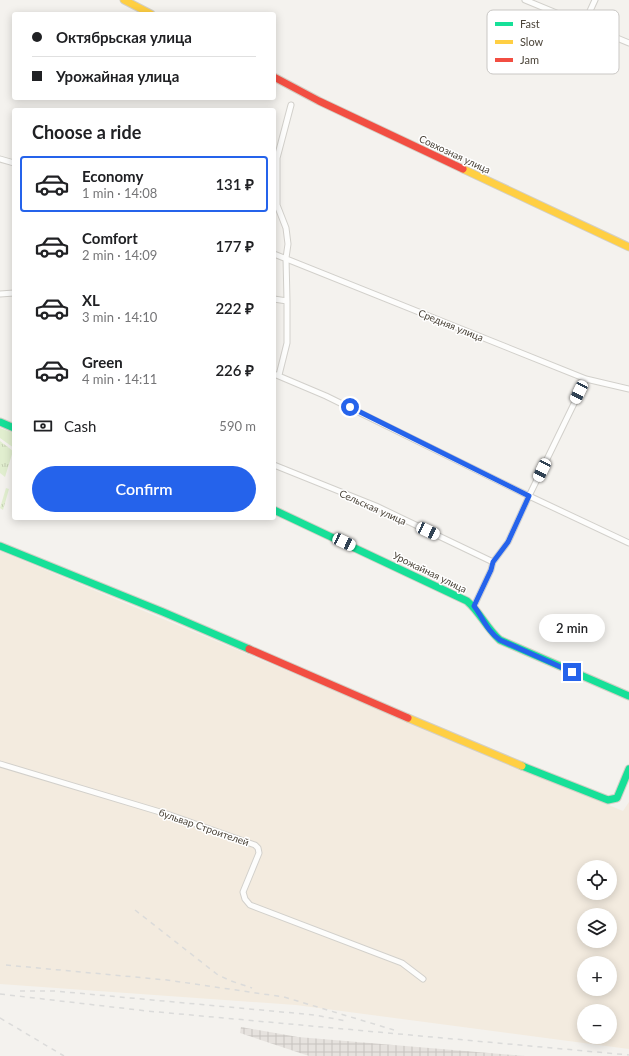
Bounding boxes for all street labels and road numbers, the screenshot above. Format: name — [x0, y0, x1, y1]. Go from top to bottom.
street label: Совхозная улица — [417, 132, 493, 176]
street label: Средняя улица — [417, 307, 485, 344]
street label: Сельская улица — [338, 487, 408, 527]
street label: Урожайная улица — [391, 549, 469, 595]
street label: бульвар Строителей — [157, 806, 251, 848]

